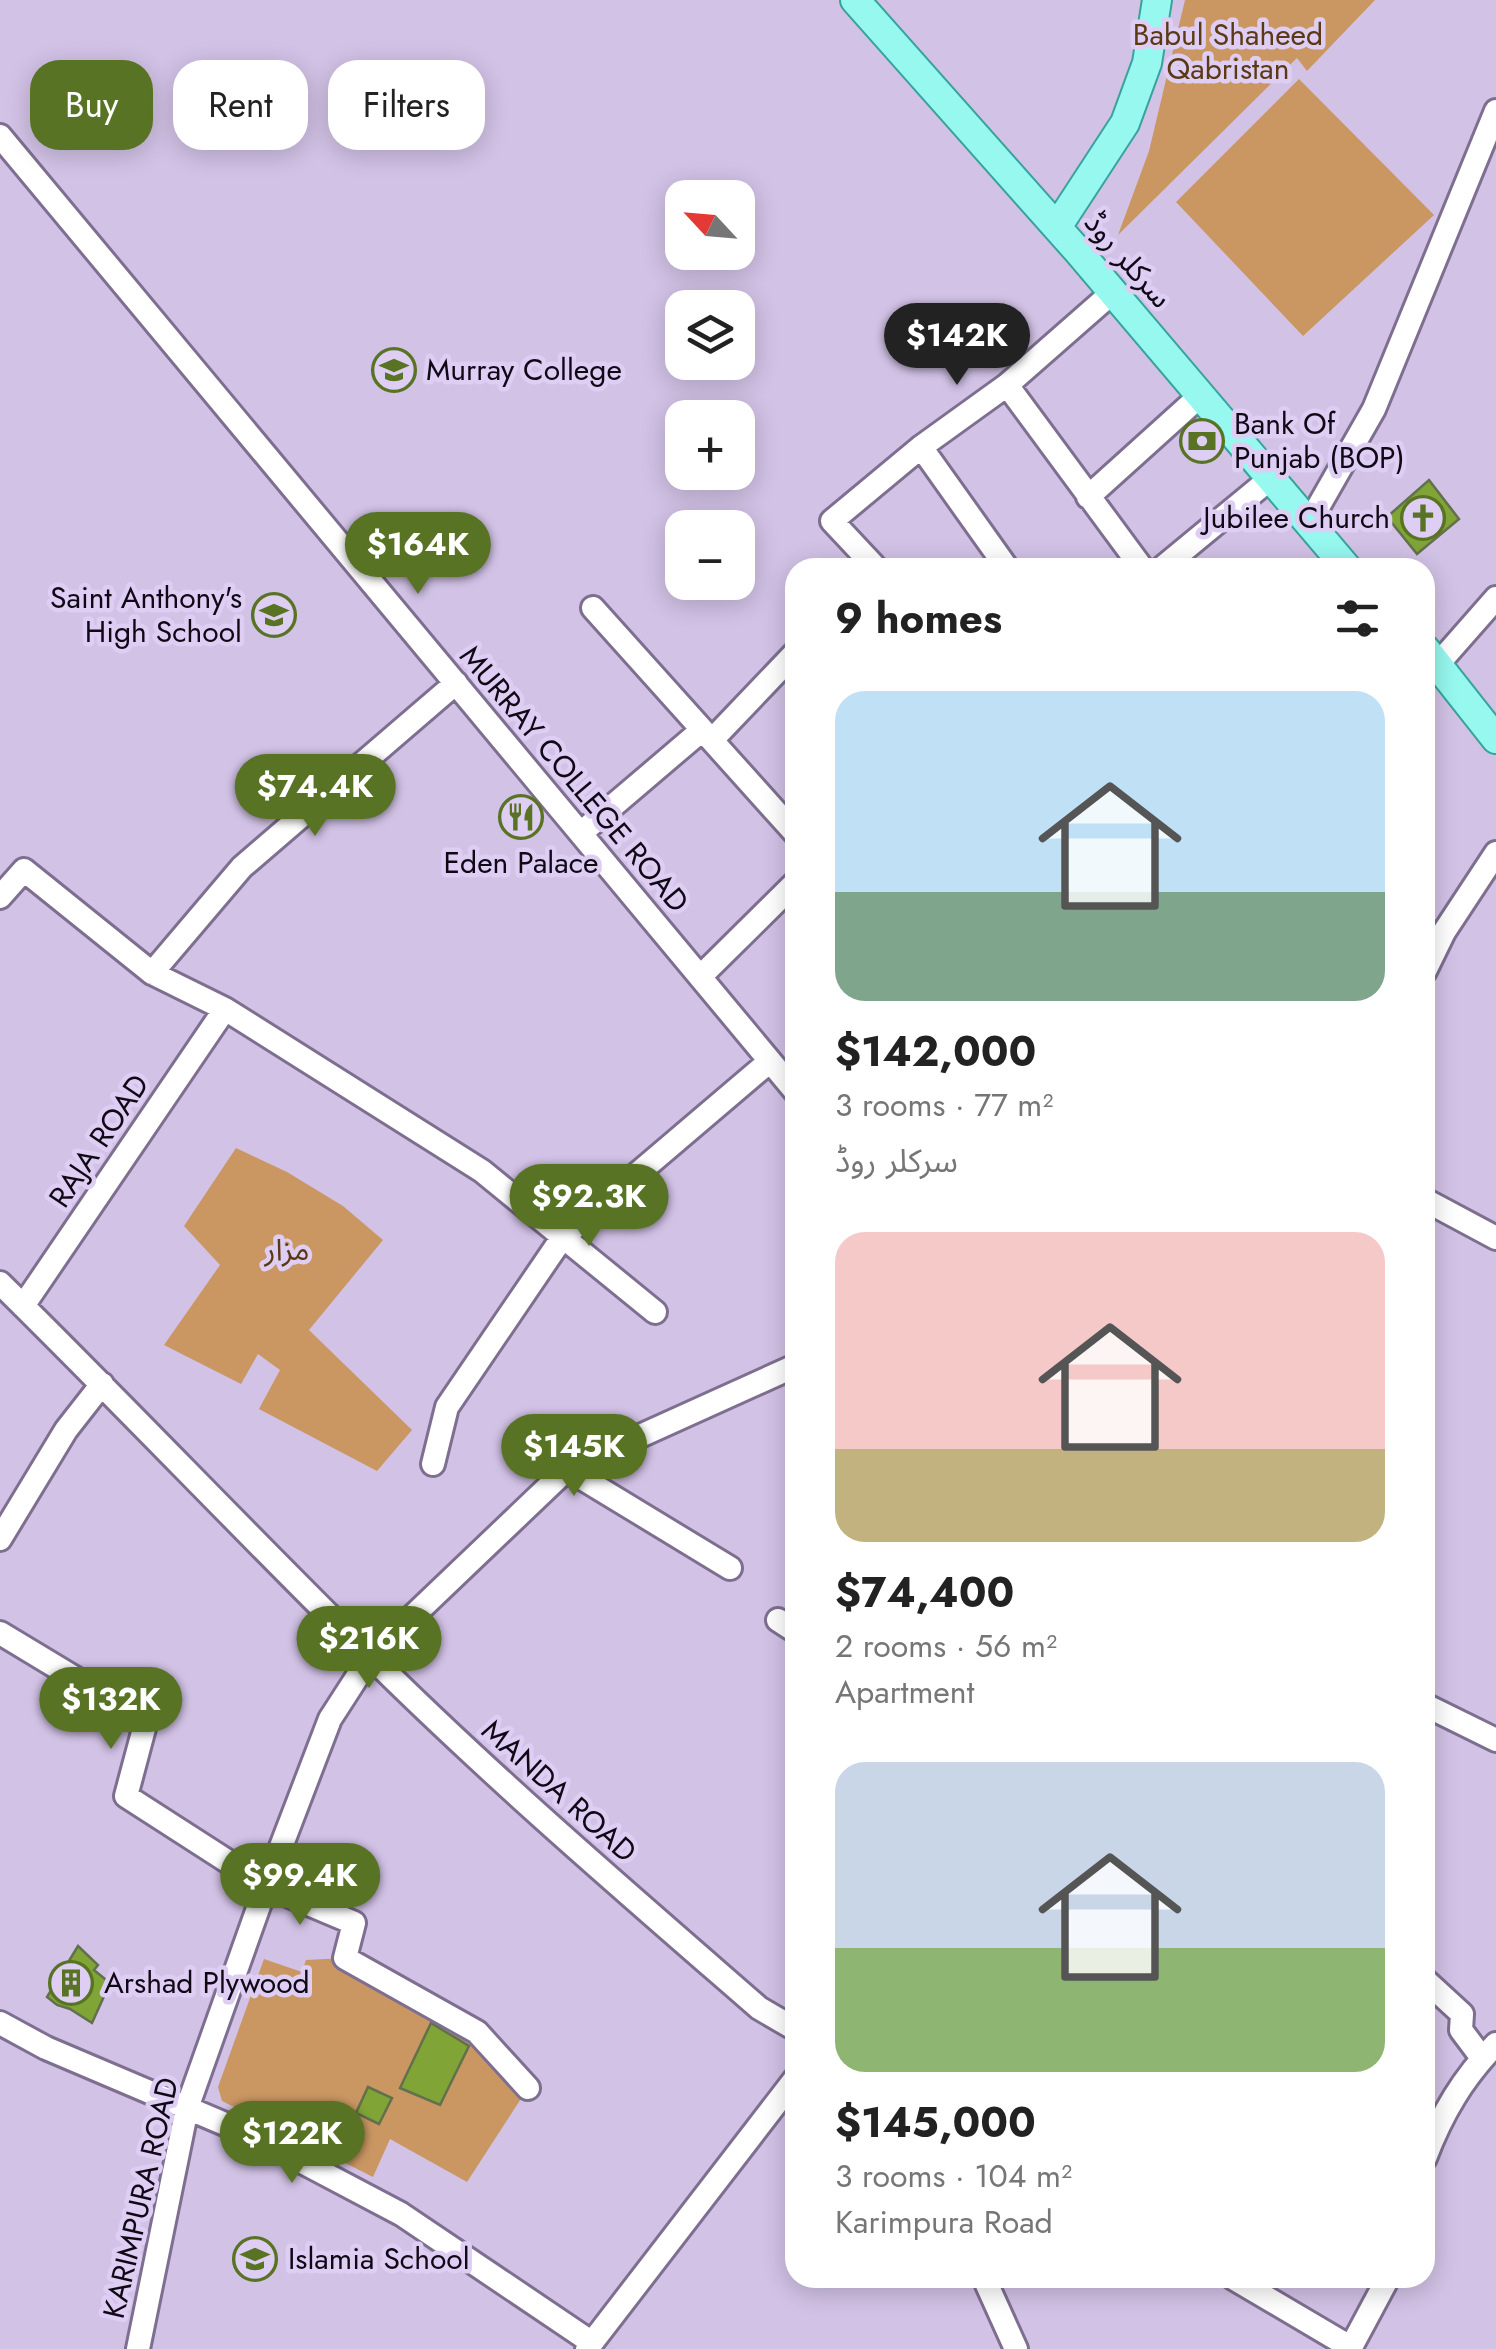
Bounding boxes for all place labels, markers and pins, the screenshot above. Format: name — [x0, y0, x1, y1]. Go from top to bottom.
pin: $142K — [887, 303, 1027, 388]
school or university icon: Murray College — [371, 347, 417, 393]
place label: Murray College — [426, 348, 622, 391]
place label: Bank Of Punjab (BOP) — [1234, 402, 1405, 479]
bank icon: Bank Of Punjab (BOP) — [1179, 418, 1225, 464]
church icon: Jubilee Church — [1400, 495, 1446, 541]
place label: Jubilee Church — [1199, 496, 1390, 539]
pin: $164K — [348, 512, 488, 597]
place label: Saint Anthony's High School — [50, 576, 242, 653]
school or university icon: Saint Anthony's High School — [251, 592, 297, 638]
pin: $74.4K — [234, 754, 396, 839]
restaurant icon: Eden Palace — [498, 794, 544, 840]
place label: Eden Palace — [444, 841, 598, 884]
pin: $92.3K — [508, 1164, 670, 1249]
pin: $145K — [504, 1414, 644, 1499]
pin: $216K — [299, 1606, 439, 1691]
pin: $132K — [41, 1667, 181, 1752]
pin: $99.4K — [219, 1843, 381, 1928]
building icon: Arshad Plywood — [48, 1960, 94, 2006]
place label: Arshad Plywood — [104, 1961, 310, 2004]
pin: $122K — [222, 2101, 362, 2186]
school or university icon: Islamia School — [232, 2236, 278, 2282]
place label: Islamia School — [288, 2237, 470, 2280]

